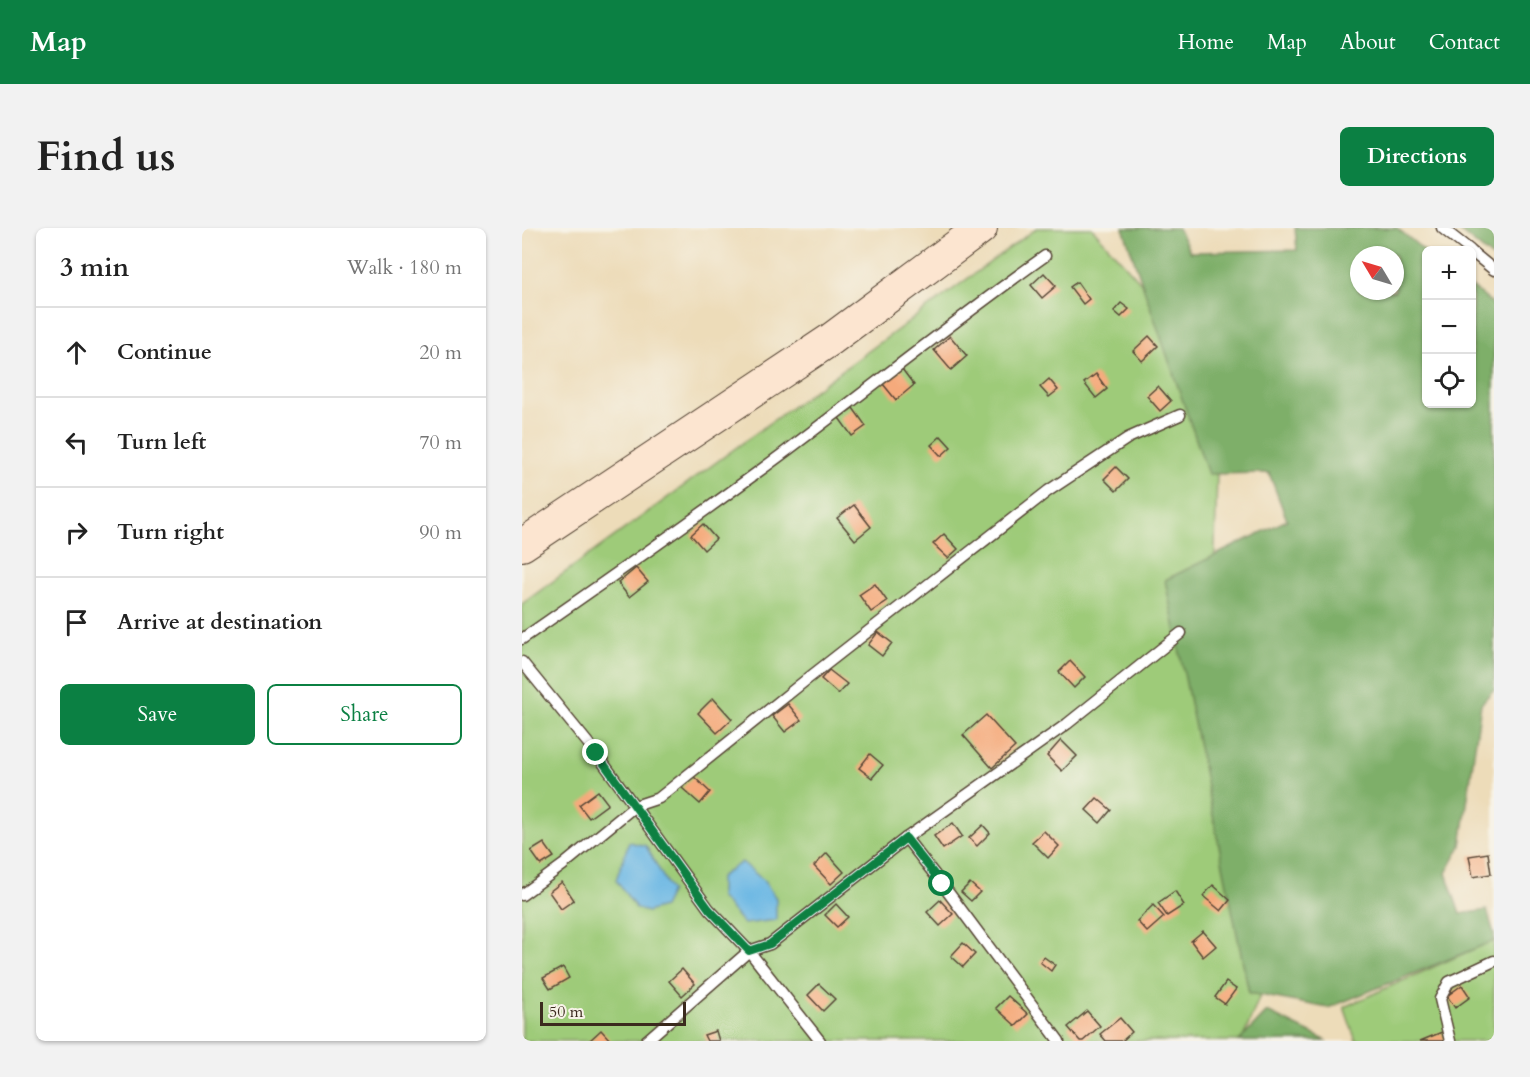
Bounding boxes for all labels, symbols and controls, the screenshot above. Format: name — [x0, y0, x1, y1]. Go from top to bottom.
text: Map — [30, 23, 87, 61]
text: Home — [1178, 28, 1234, 57]
text: Map — [1267, 28, 1307, 57]
text: About — [1340, 28, 1396, 57]
text: Contact — [1429, 28, 1500, 57]
button: Directions — [1340, 127, 1494, 186]
text: Find us — [36, 128, 176, 185]
north arrow — [1350, 246, 1404, 300]
map controls — [1422, 246, 1476, 408]
button: + — [1422, 246, 1476, 300]
text: 3 min — [60, 250, 129, 285]
text: Walk · 180 m — [347, 254, 462, 281]
button: − — [1422, 300, 1476, 354]
icon: ahead — [60, 336, 93, 369]
text: Continue — [117, 337, 212, 367]
text: 20 m — [419, 339, 462, 366]
button: locate — [1422, 354, 1476, 408]
icon: left — [60, 426, 93, 459]
text: Turn left — [117, 427, 206, 457]
text: 70 m — [419, 429, 462, 456]
icon: right — [60, 516, 93, 549]
text: Turn right — [117, 517, 224, 547]
text: 90 m — [419, 519, 462, 546]
icon: arrive — [60, 606, 93, 639]
text: Arrive at destination — [117, 607, 322, 637]
button: Save — [60, 684, 255, 745]
button: Share — [267, 684, 462, 745]
route end — [582, 739, 608, 765]
route start — [928, 870, 954, 896]
scale bar — [540, 999, 686, 1026]
text: 50 m — [549, 1001, 583, 1023]

